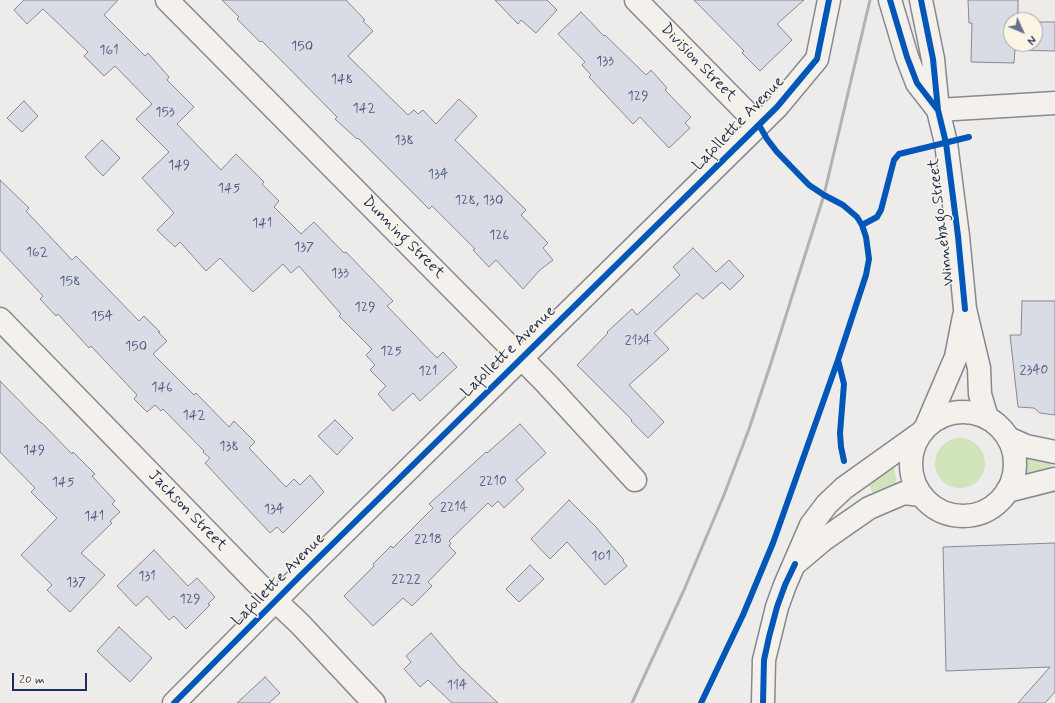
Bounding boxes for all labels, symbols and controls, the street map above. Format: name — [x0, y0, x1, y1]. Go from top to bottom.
north arrow — [1003, 12, 1043, 52]
street label: Division Street — [656, 20, 740, 106]
text: N — [1023, 32, 1038, 47]
house number: 150 — [291, 39, 313, 55]
house number: 161 — [99, 43, 119, 59]
house number: 133 — [596, 54, 614, 70]
house number: 148 — [331, 72, 353, 88]
street label: Lafollette Avenue — [689, 73, 789, 175]
house number: 129 — [627, 89, 649, 105]
house number: 142 — [352, 101, 376, 117]
house number: 153 — [155, 105, 175, 121]
house number: 138 — [394, 133, 414, 149]
street label: Winnebago Street — [925, 157, 959, 287]
house number: 149 — [168, 158, 190, 174]
house number: 134 — [428, 167, 448, 183]
house number: 145 — [218, 181, 240, 197]
street label: Dunning Street — [358, 193, 448, 283]
house number: 128, 130 — [455, 193, 503, 209]
house number: 141 — [252, 216, 272, 232]
house number: 126 — [489, 228, 509, 244]
house number: 137 — [294, 240, 314, 256]
house number: 162 — [26, 245, 48, 261]
house number: 133 — [331, 266, 349, 282]
house number: 158 — [59, 274, 81, 290]
house number: 129 — [354, 300, 376, 316]
street label: Lafollette Avenue — [458, 302, 560, 402]
house number: 154 — [91, 309, 113, 325]
house number: 2134 — [625, 333, 651, 349]
house number: 150 — [125, 339, 147, 355]
house number: 125 — [380, 344, 402, 360]
house number: 2340 — [1020, 363, 1048, 379]
house number: 121 — [418, 364, 438, 380]
house number: 146 — [151, 380, 173, 396]
house number: 142 — [182, 408, 206, 424]
house number: 138 — [219, 439, 239, 455]
house number: 149 — [23, 443, 45, 459]
street label: Jackson Street — [143, 466, 231, 556]
house number: 2210 — [479, 474, 507, 490]
house number: 145 — [52, 475, 74, 491]
house number: 2214 — [440, 500, 468, 516]
house number: 134 — [264, 502, 284, 518]
house number: 141 — [84, 509, 104, 525]
street label: Lafollette Avenue — [228, 529, 330, 631]
house number: 2218 — [414, 532, 442, 548]
house number: 101 — [591, 549, 611, 565]
house number: 131 — [138, 569, 156, 585]
house number: 2222 — [391, 572, 421, 588]
house number: 137 — [66, 575, 86, 591]
house number: 129 — [179, 592, 201, 608]
scale bar — [14, 665, 89, 691]
text: 20 m — [19, 672, 45, 688]
house number: 114 — [447, 678, 467, 694]

